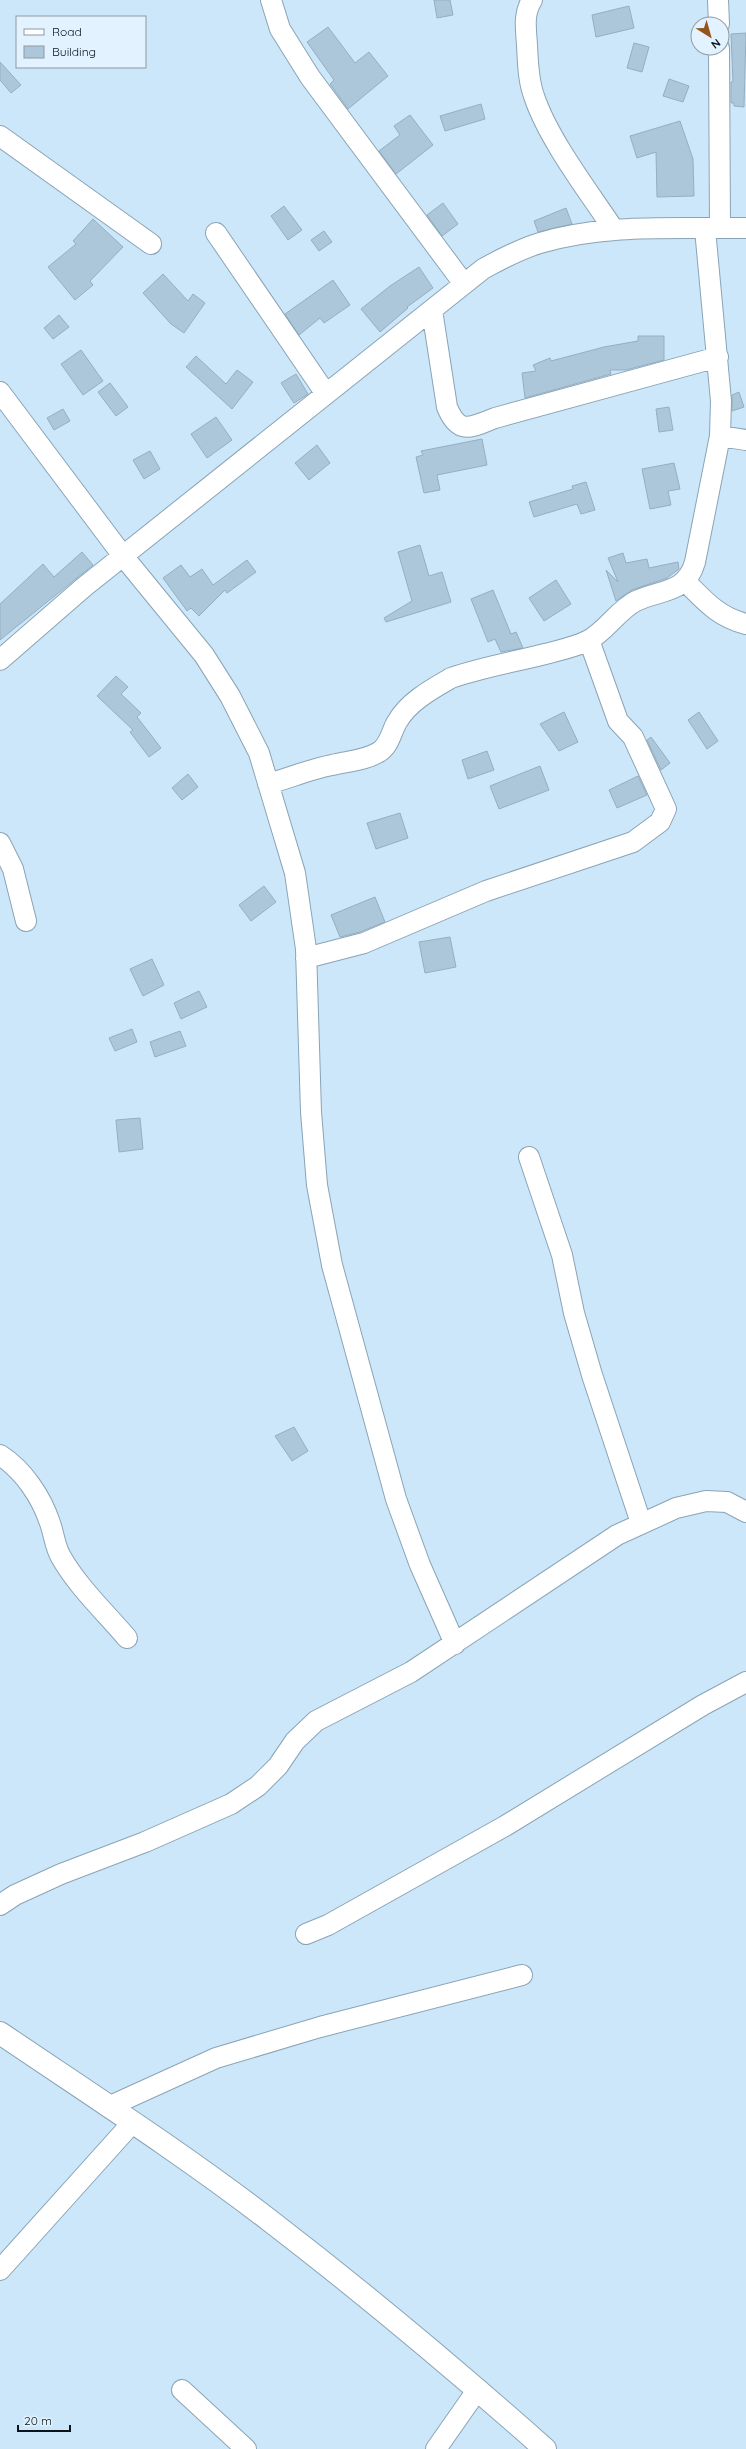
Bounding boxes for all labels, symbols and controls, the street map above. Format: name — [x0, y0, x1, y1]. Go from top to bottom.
legend — [16, 16, 146, 68]
north arrow — [690, 16, 730, 56]
text: Road — [52, 24, 82, 39]
text: N — [709, 36, 723, 52]
text: Building — [52, 44, 96, 59]
scale bar — [18, 2407, 70, 2433]
text: 20 m — [24, 2413, 52, 2428]

